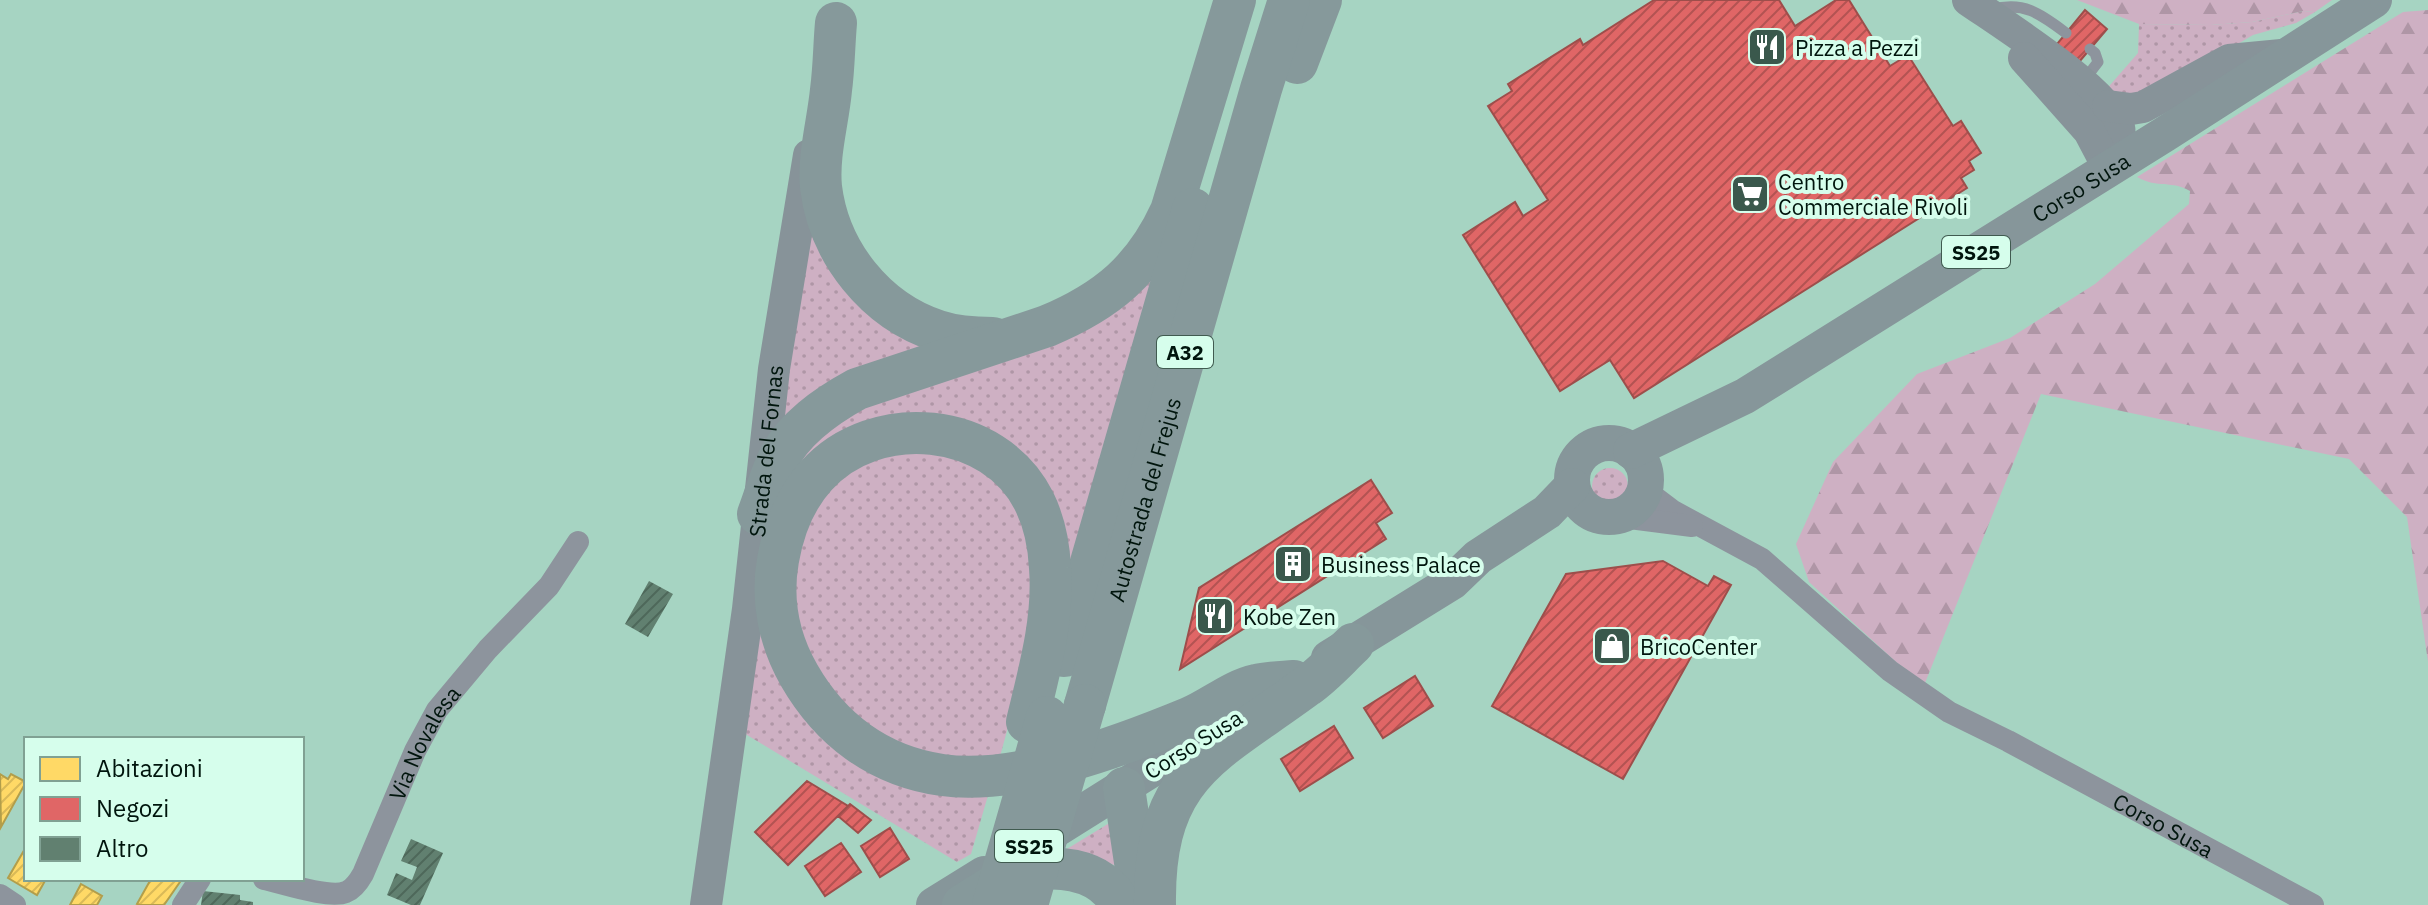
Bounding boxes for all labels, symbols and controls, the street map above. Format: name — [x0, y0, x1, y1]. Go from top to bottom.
restaurant icon: Pizza a Pezzi — [1746, 26, 1788, 68]
place label: Pizza a Pezzi — [1795, 33, 1919, 62]
street label: Corso Susa — [2026, 145, 2135, 228]
place label: Centro Commerciale Rivoli — [1778, 167, 1968, 221]
supermarket icon: Centro Commerciale Rivoli — [1729, 173, 1771, 215]
road number: SS25 — [1942, 236, 2010, 268]
road number: A32 — [1157, 336, 1213, 368]
street label: Strada del Fornas — [741, 363, 789, 539]
street label: Autostrada del Frejus — [1101, 394, 1187, 605]
building icon: Business Palace — [1272, 543, 1314, 585]
place label: Business Palace — [1321, 550, 1481, 579]
restaurant icon: Kobe Zen — [1194, 595, 1236, 637]
place label: Kobe Zen — [1243, 602, 1336, 631]
shop icon: BricoCenter — [1591, 625, 1633, 667]
place label: BricoCenter — [1640, 632, 1757, 661]
street label: Via Novalesa — [381, 679, 466, 804]
street label: Corso Susa — [1139, 702, 1248, 785]
legend — [24, 737, 304, 881]
text: Abitazioni — [96, 752, 203, 784]
street label: Corso Susa — [2108, 786, 2219, 864]
text: Negozi — [96, 792, 169, 824]
road number: SS25 — [995, 830, 1063, 862]
text: Altro — [96, 832, 148, 864]

